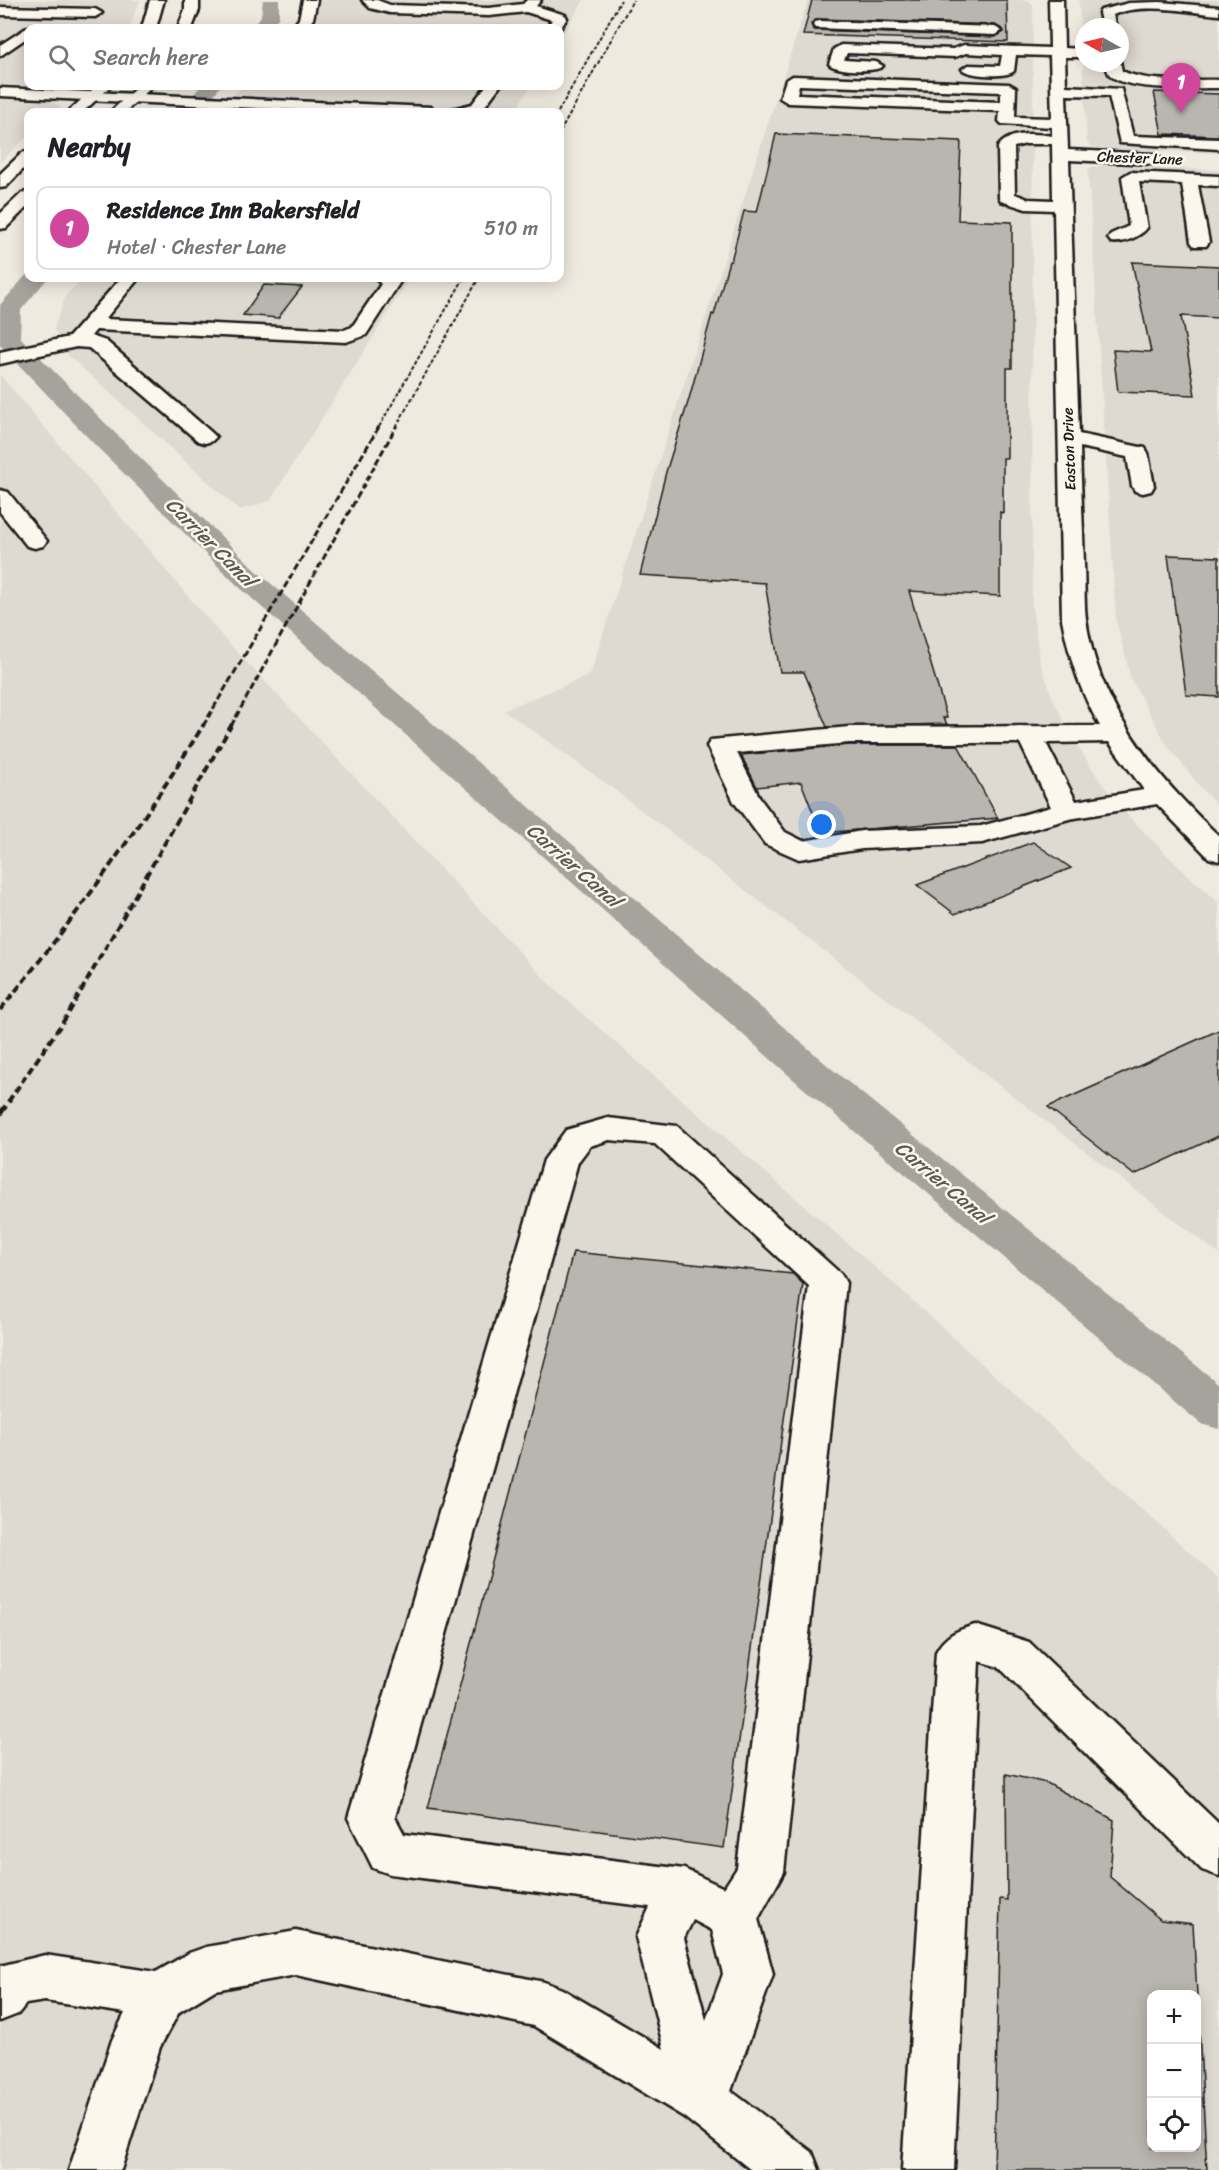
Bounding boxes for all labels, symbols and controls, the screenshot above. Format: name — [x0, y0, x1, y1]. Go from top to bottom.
north arrow — [1075, 18, 1129, 72]
search box — [24, 24, 564, 90]
text: Search here — [93, 38, 209, 77]
icon: search — [45, 41, 78, 74]
pin: 1 — [1162, 63, 1200, 113]
text: Nearby — [48, 124, 130, 170]
street label: Chester Lane — [1097, 144, 1184, 173]
text: Residence Inn Bakersfield — [107, 191, 359, 230]
text: 1 — [65, 211, 74, 246]
text: 510 m — [484, 211, 538, 246]
text: Hotel · Chester Lane — [107, 230, 286, 265]
street label: Easton Drive — [1055, 407, 1083, 491]
water label: Carrier Canal — [157, 489, 267, 599]
your location — [807, 810, 836, 839]
water label: Carrier Canal — [518, 814, 632, 920]
water label: Carrier Canal — [887, 1132, 1002, 1236]
map controls — [1147, 1990, 1201, 2152]
button: + — [1147, 1990, 1201, 2044]
button: − — [1147, 2044, 1201, 2098]
button: locate — [1147, 2098, 1201, 2152]

